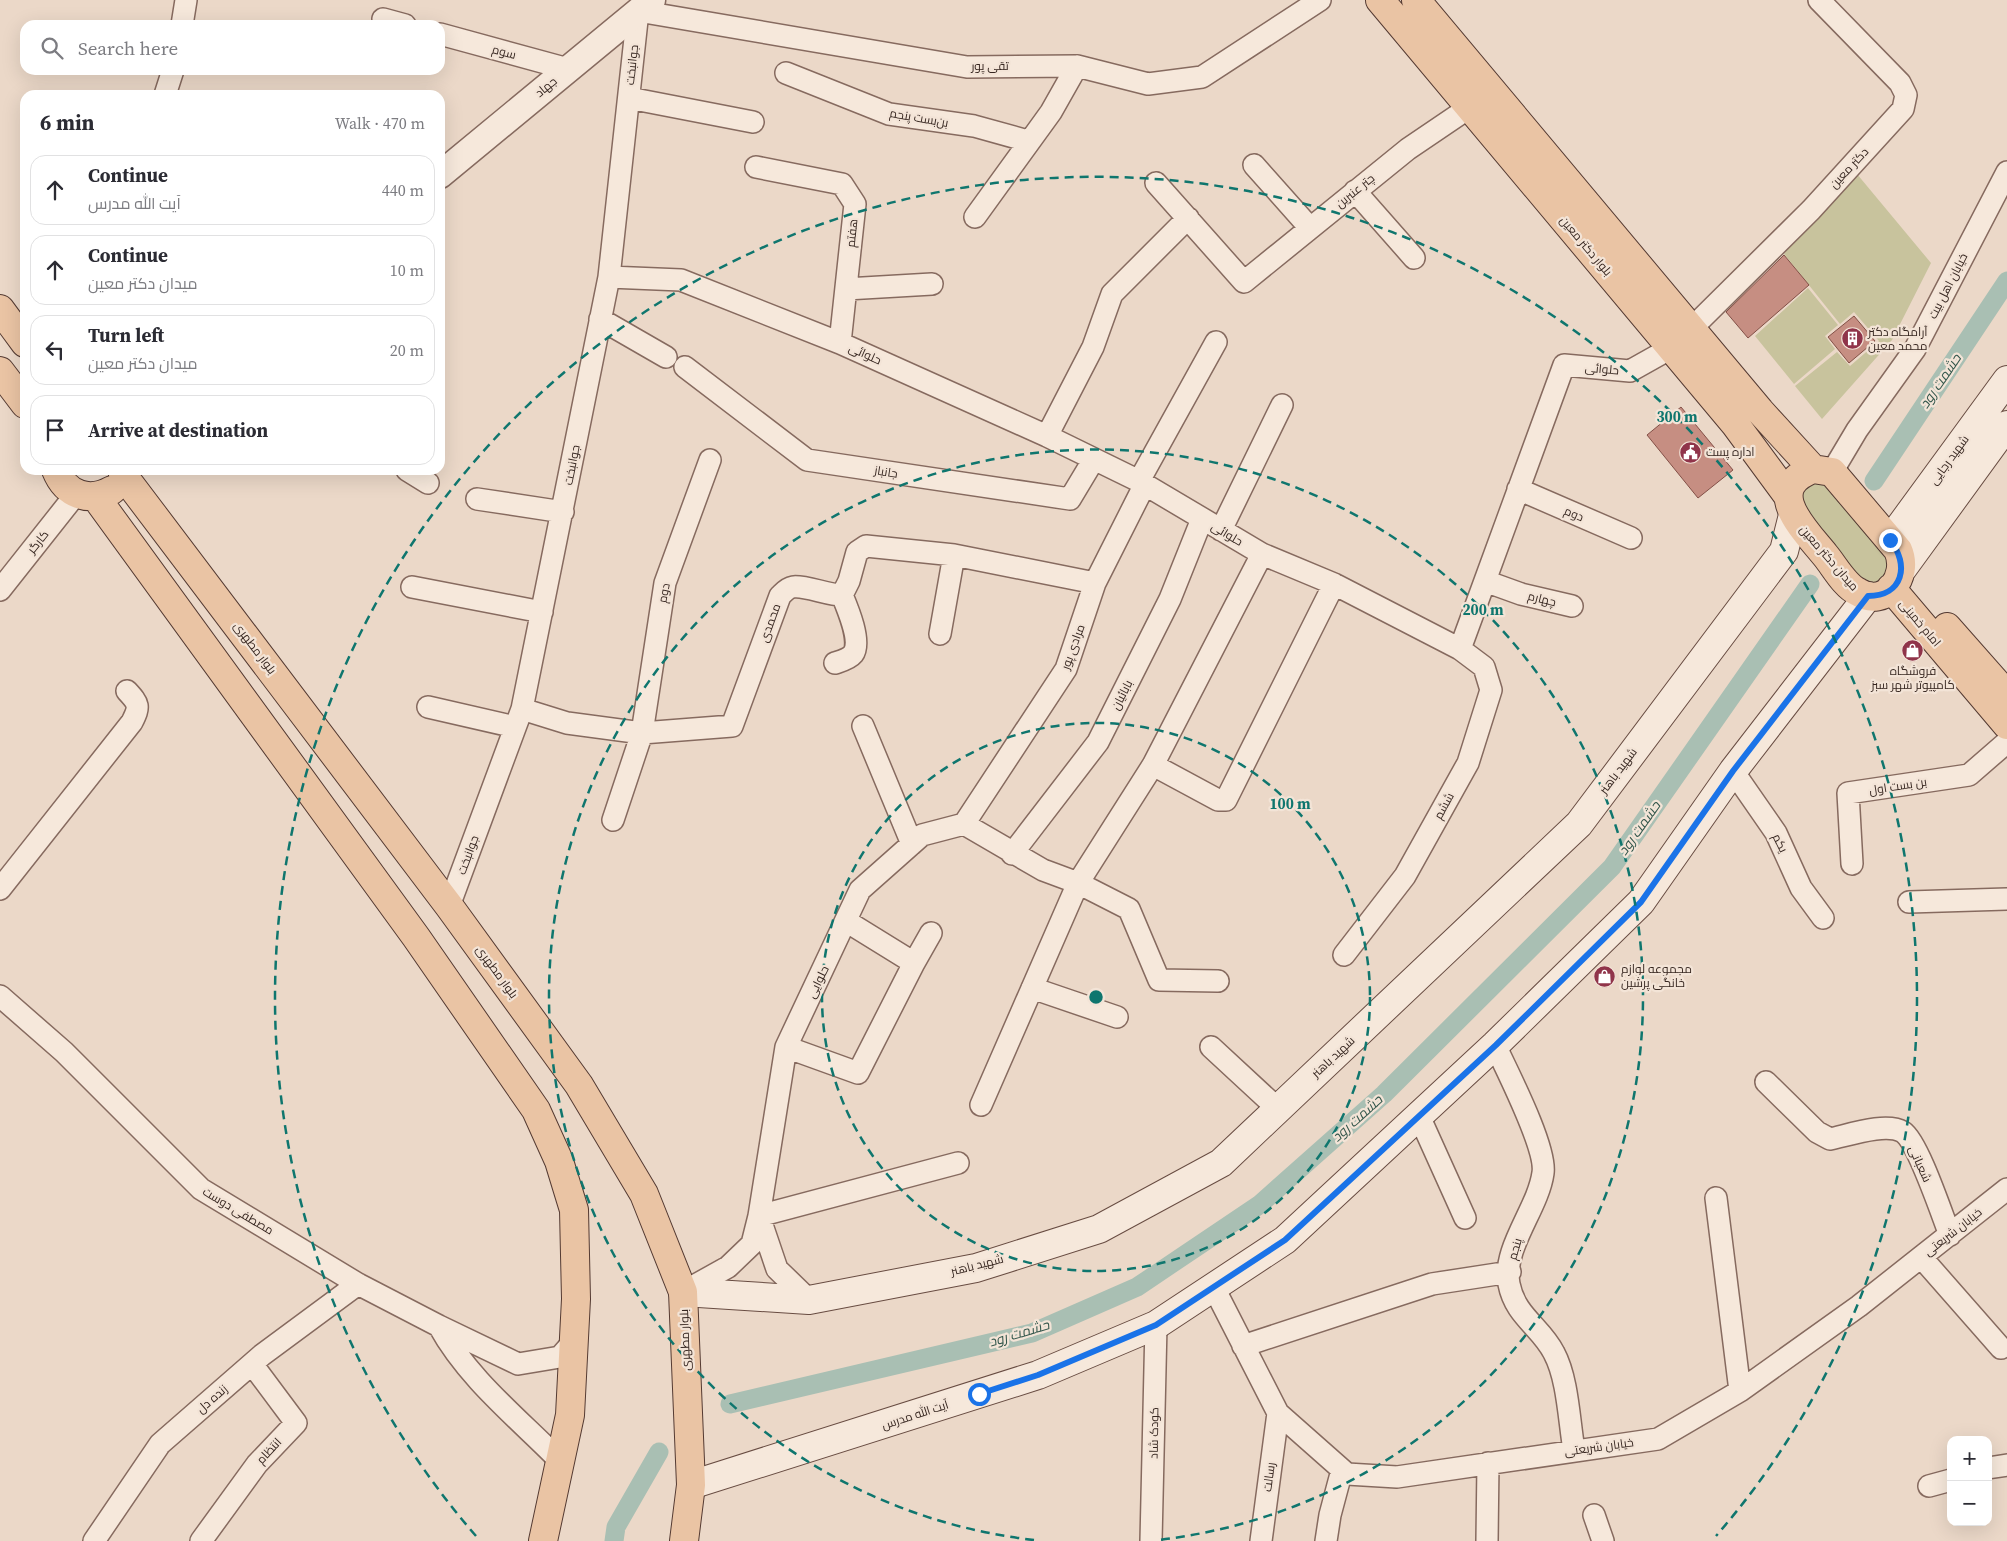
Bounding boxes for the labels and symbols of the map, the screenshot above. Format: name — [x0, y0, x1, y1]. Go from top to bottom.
street label: سوم — [490, 41, 518, 63]
street label: جوانبخت — [622, 44, 642, 86]
street label: تقی پور — [970, 58, 1010, 75]
street label: جهاد — [532, 73, 560, 101]
street label: بن‌بست پنجم — [888, 105, 950, 132]
street label: دکتر معین — [1826, 144, 1872, 192]
street label: چتر عنبرین — [1332, 170, 1379, 212]
street label: بلوار دکتر معین — [1556, 213, 1616, 279]
street label: هفتم — [843, 218, 861, 248]
street label: خیابان اهل بیت — [1925, 250, 1971, 322]
place label: آرامگاه دکتر محمد معین — [1867, 324, 1928, 354]
building icon: آرامگاه دکتر محمد معین — [1840, 327, 1864, 351]
street label: حلوائی — [846, 340, 884, 368]
water label: حشمت رود — [1914, 349, 1966, 412]
street label: حلوائی — [1584, 360, 1620, 378]
text: 300 m — [1656, 406, 1698, 427]
street label: شهید رجایی — [1926, 432, 1972, 488]
public building icon: اداره پست — [1678, 440, 1702, 464]
street label: جوانبخت — [560, 444, 584, 486]
place label: اداره پست — [1706, 444, 1755, 461]
street label: جانباز — [872, 462, 899, 482]
street label: دوم — [1562, 503, 1586, 525]
street label: حلوائی — [1208, 518, 1246, 550]
street label: میدان دکتر معین — [1796, 522, 1862, 594]
street label: کارگر — [23, 527, 52, 558]
route end — [1879, 529, 1902, 552]
street label: دوم — [654, 582, 674, 604]
street label: چهارم — [1526, 588, 1558, 611]
street label: امام خمینی — [1895, 596, 1945, 650]
text: 200 m — [1462, 599, 1504, 620]
street label: محمدی — [756, 601, 784, 645]
street label: بلوار مطهری — [230, 618, 280, 678]
street label: مرادی پور — [1057, 622, 1090, 673]
shop icon: فروشگاه کامپیوتر شهر سبز — [1901, 638, 1925, 662]
place label: فروشگاه کامپیوتر شهر سبز — [1870, 663, 1955, 693]
street label: بابائیان — [1108, 677, 1136, 713]
street label: شهید باهنر — [1595, 745, 1641, 798]
street label: بن بست اول — [1868, 774, 1928, 798]
street label: ششم — [1430, 790, 1458, 822]
text: 100 m — [1269, 793, 1311, 814]
water label: حشمت رود — [1613, 796, 1666, 859]
street label: یکم — [1769, 831, 1792, 856]
street label: جوانبخت — [454, 833, 482, 877]
street label: بلوار مطهری — [472, 942, 522, 1002]
place label: مجموعه لوازم خانگی پرشین — [1621, 961, 1692, 992]
street label: حلوایی — [803, 963, 833, 1001]
shop icon: مجموعه لوازم خانگی پرشین — [1593, 964, 1617, 988]
centre of rings — [1087, 988, 1105, 1006]
street label: شهید باهنر — [1307, 1033, 1358, 1082]
water label: حشمت رود — [1327, 1089, 1388, 1146]
street label: شعبانی — [1905, 1143, 1935, 1185]
street label: مصطفی دوست — [200, 1184, 276, 1238]
street label: خیابان شریعتی — [1921, 1204, 1985, 1260]
street label: پنجم — [1504, 1235, 1527, 1262]
street label: شهید باهنر — [948, 1251, 1005, 1280]
street label: بلوار مطهری — [676, 1309, 694, 1371]
water label: حشمت رود — [986, 1314, 1053, 1352]
street label: زنده دل — [193, 1381, 231, 1417]
route start — [968, 1383, 991, 1406]
street label: آیت الله مدرس — [879, 1396, 951, 1433]
street label: کودک شاد — [1146, 1407, 1162, 1459]
street label: خیابان شریعتی — [1563, 1434, 1635, 1460]
street label: انتظام — [253, 1435, 285, 1467]
street label: رسالت — [1259, 1461, 1279, 1493]

